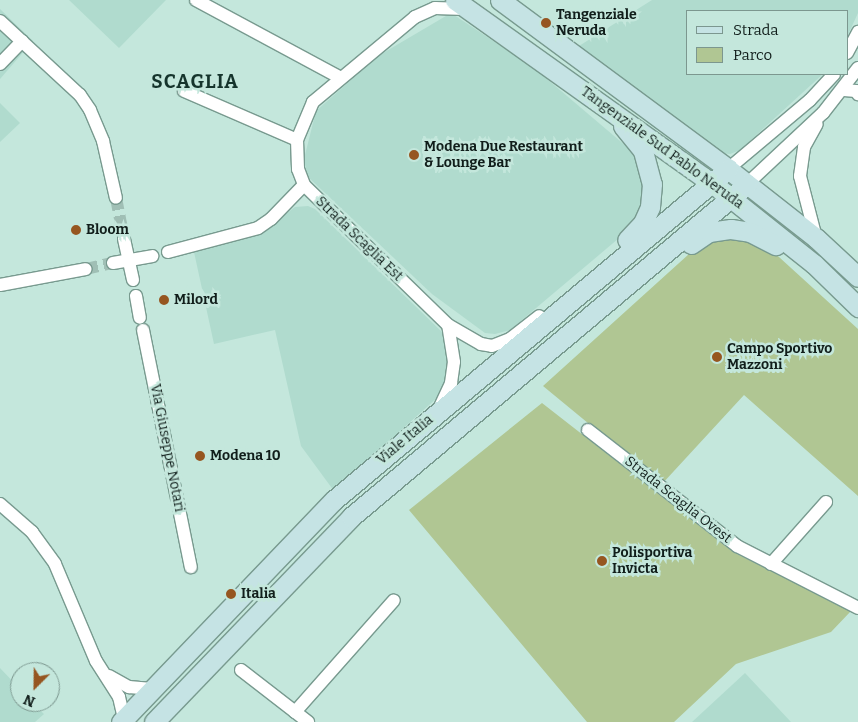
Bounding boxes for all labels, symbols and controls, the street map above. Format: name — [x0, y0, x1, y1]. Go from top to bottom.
place label: Tangenziale Neruda — [556, 7, 637, 40]
legend — [686, 10, 848, 75]
marker: Tangenziale Neruda — [540, 17, 552, 29]
text: Strada — [733, 21, 779, 39]
text: Parco — [733, 46, 772, 64]
district label: SCAGLIA — [150, 71, 240, 93]
street label: Tangenziale Sud Pablo Neruda — [578, 83, 746, 213]
place label: Modena Due Restaurant & Lounge Bar — [424, 139, 583, 172]
marker: Modena Due Restaurant & Lounge Bar — [408, 149, 420, 161]
street label: Strada Scaglia Est — [312, 193, 406, 285]
place label: Bloom — [86, 222, 129, 238]
marker: Bloom — [70, 224, 82, 236]
place label: Milord — [174, 292, 218, 308]
marker: Milord — [158, 294, 170, 306]
place label: Campo Sportivo Mazzoni — [727, 341, 832, 374]
marker: Campo Sportivo Mazzoni — [711, 351, 723, 363]
street label: Via Giuseppe Notari — [146, 383, 188, 513]
street label: Viale Italia — [373, 412, 437, 468]
place label: Modena 10 — [210, 448, 281, 464]
marker: Modena 10 — [194, 450, 206, 462]
street label: Strada Scaglia Ovest — [621, 453, 735, 547]
place label: Polisportiva Invicta — [612, 545, 692, 578]
marker: Polisportiva Invicta — [596, 555, 608, 567]
place label: Italia — [241, 586, 276, 602]
marker: Italia — [225, 588, 237, 600]
north arrow — [10, 662, 60, 712]
text: N — [21, 690, 38, 710]

